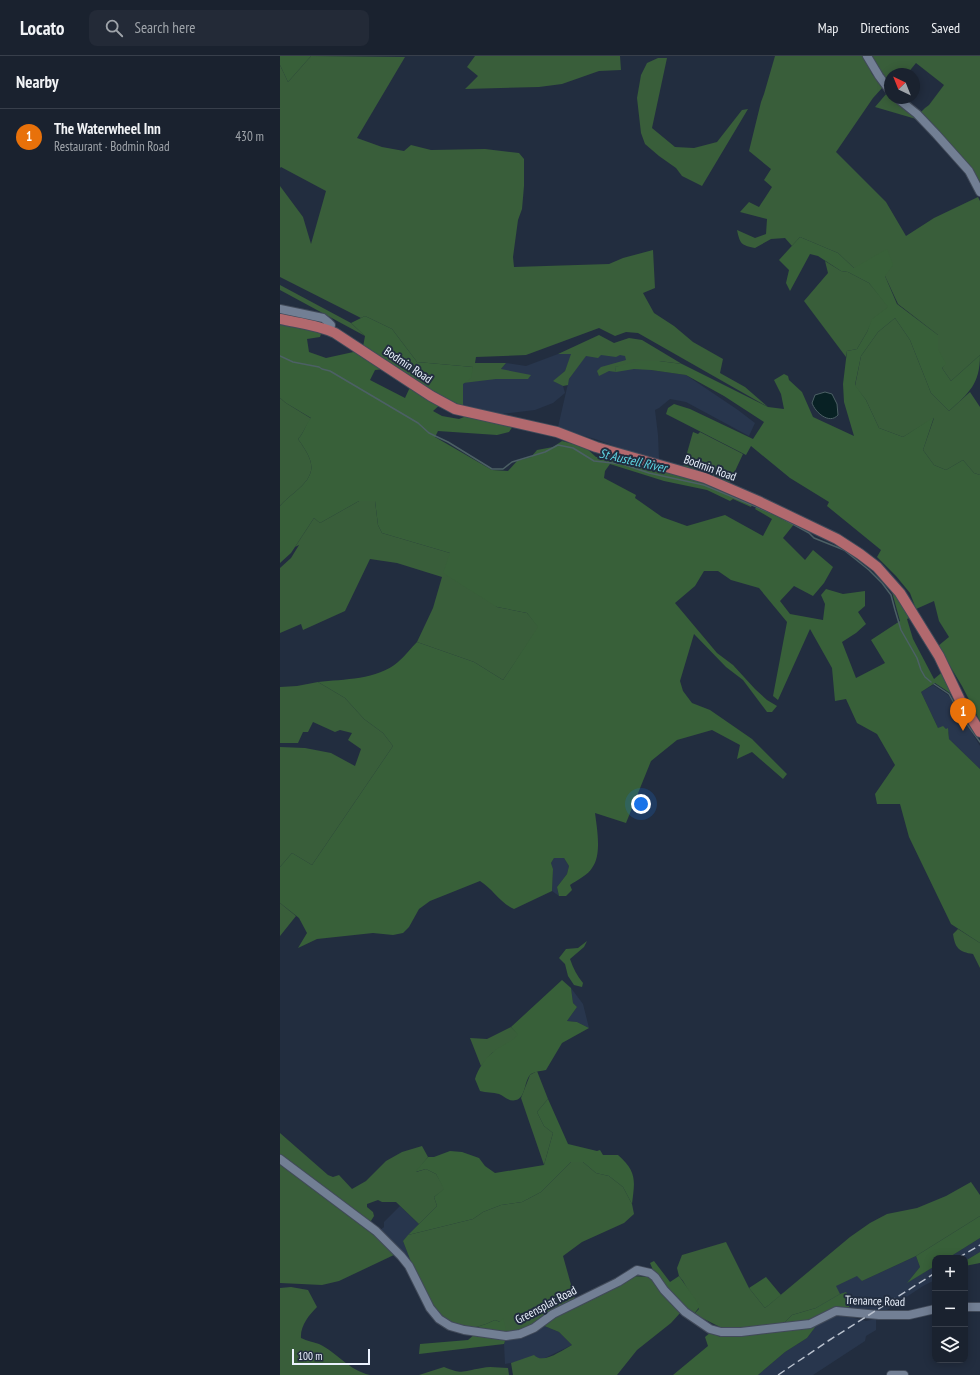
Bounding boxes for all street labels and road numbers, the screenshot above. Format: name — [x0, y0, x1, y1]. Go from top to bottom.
street label: Bodmin Road — [381, 343, 435, 386]
street label: Bodmin Road — [682, 451, 738, 484]
street label: Greensplat Road — [512, 1282, 579, 1327]
street label: Trenance Road — [845, 1292, 905, 1309]

